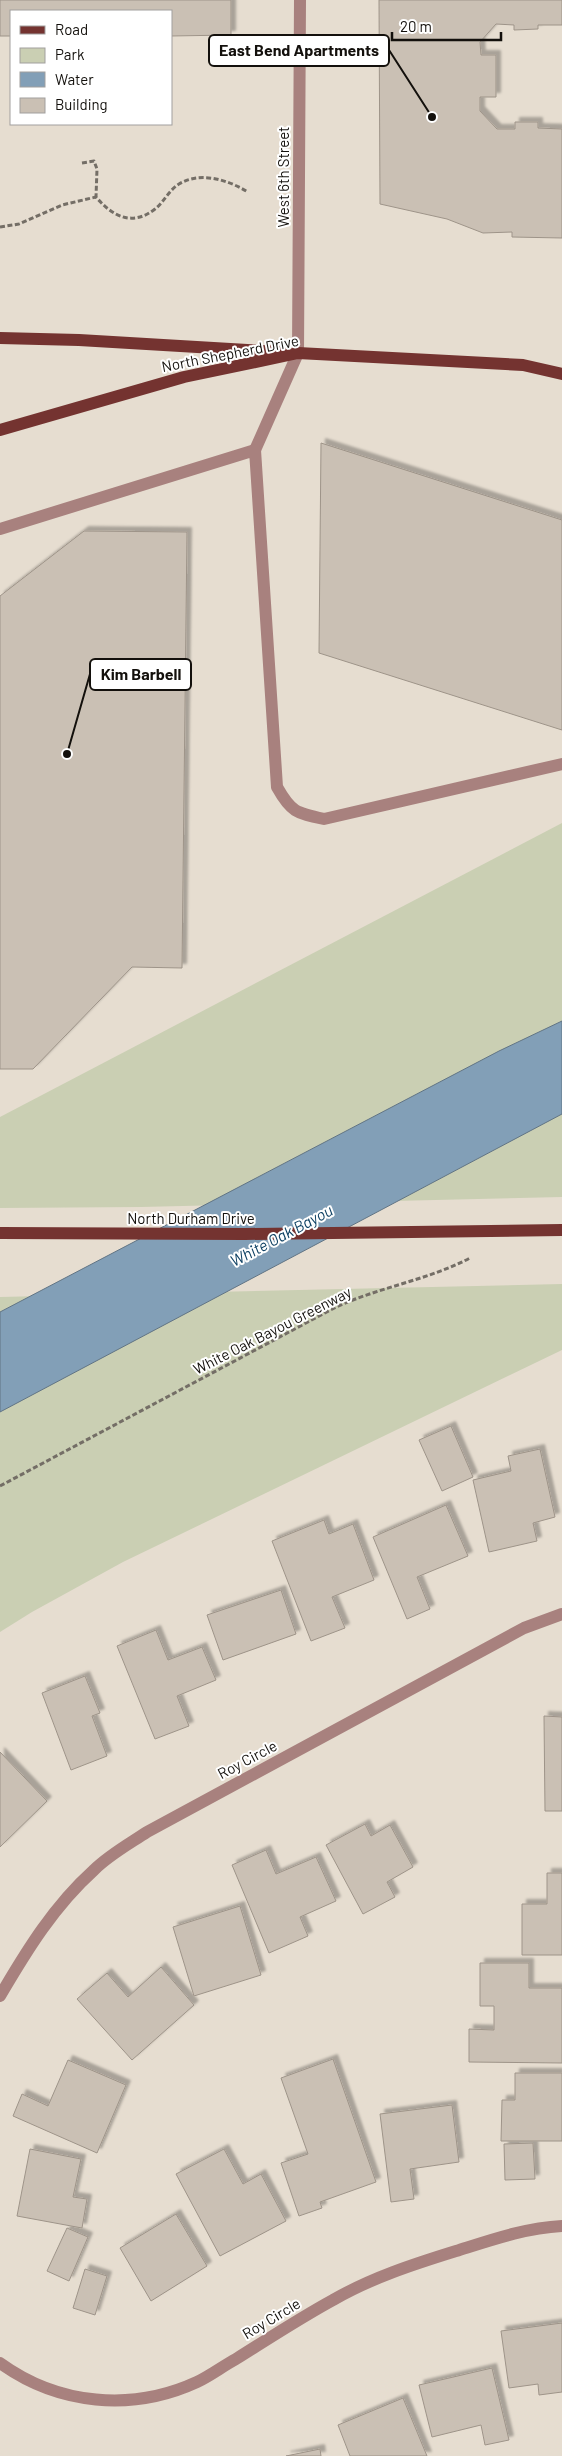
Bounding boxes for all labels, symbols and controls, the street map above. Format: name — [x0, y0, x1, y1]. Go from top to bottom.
legend — [10, 10, 172, 125]
scale bar — [392, 10, 501, 42]
text: 20 m — [400, 17, 432, 35]
text: Road — [55, 20, 88, 38]
callout: East Bend Apartments — [209, 35, 389, 66]
text: East Bend Apartments — [219, 40, 379, 59]
text: Park — [55, 45, 85, 63]
text: Water — [55, 70, 94, 88]
text: Building — [55, 95, 108, 113]
street label: West 6th Street — [274, 126, 292, 228]
street label: North Shepherd Drive — [160, 331, 300, 375]
callout: Kim Barbell — [90, 659, 191, 690]
text: Kim Barbell — [101, 664, 181, 683]
water label: White Oak Bayou — [227, 1200, 335, 1270]
street label: North Durham Drive — [127, 1209, 255, 1227]
street label: White Oak Bayou Greenway — [190, 1282, 354, 1378]
street label: Roy Circle — [214, 1736, 280, 1782]
street label: Roy Circle — [239, 2294, 303, 2342]

